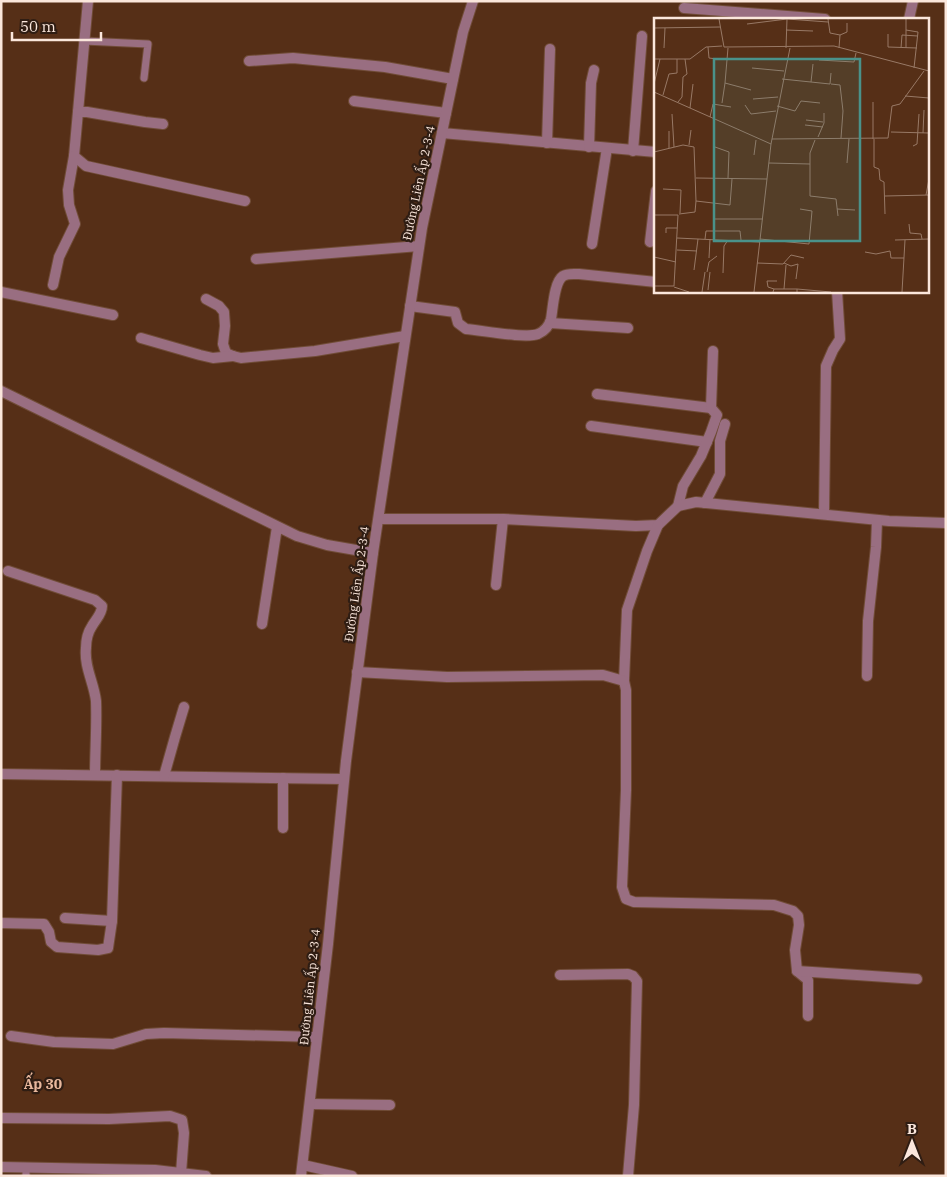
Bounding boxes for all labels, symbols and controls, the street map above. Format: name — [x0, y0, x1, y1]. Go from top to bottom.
scale bar — [12, 10, 101, 42]
text: 50 m — [20, 17, 56, 36]
inset map — [654, 18, 930, 292]
street label: Đường Liên Ấp 2-3-4 — [398, 124, 438, 242]
street label: Đường Liên Ấp 2-3-4 — [340, 525, 372, 643]
street label: Đường Liên Ấp 2-3-4 — [295, 928, 323, 1046]
district label: Ấp 30 — [24, 1072, 62, 1093]
north arrow — [887, 1117, 937, 1167]
text: B — [907, 1120, 917, 1138]

